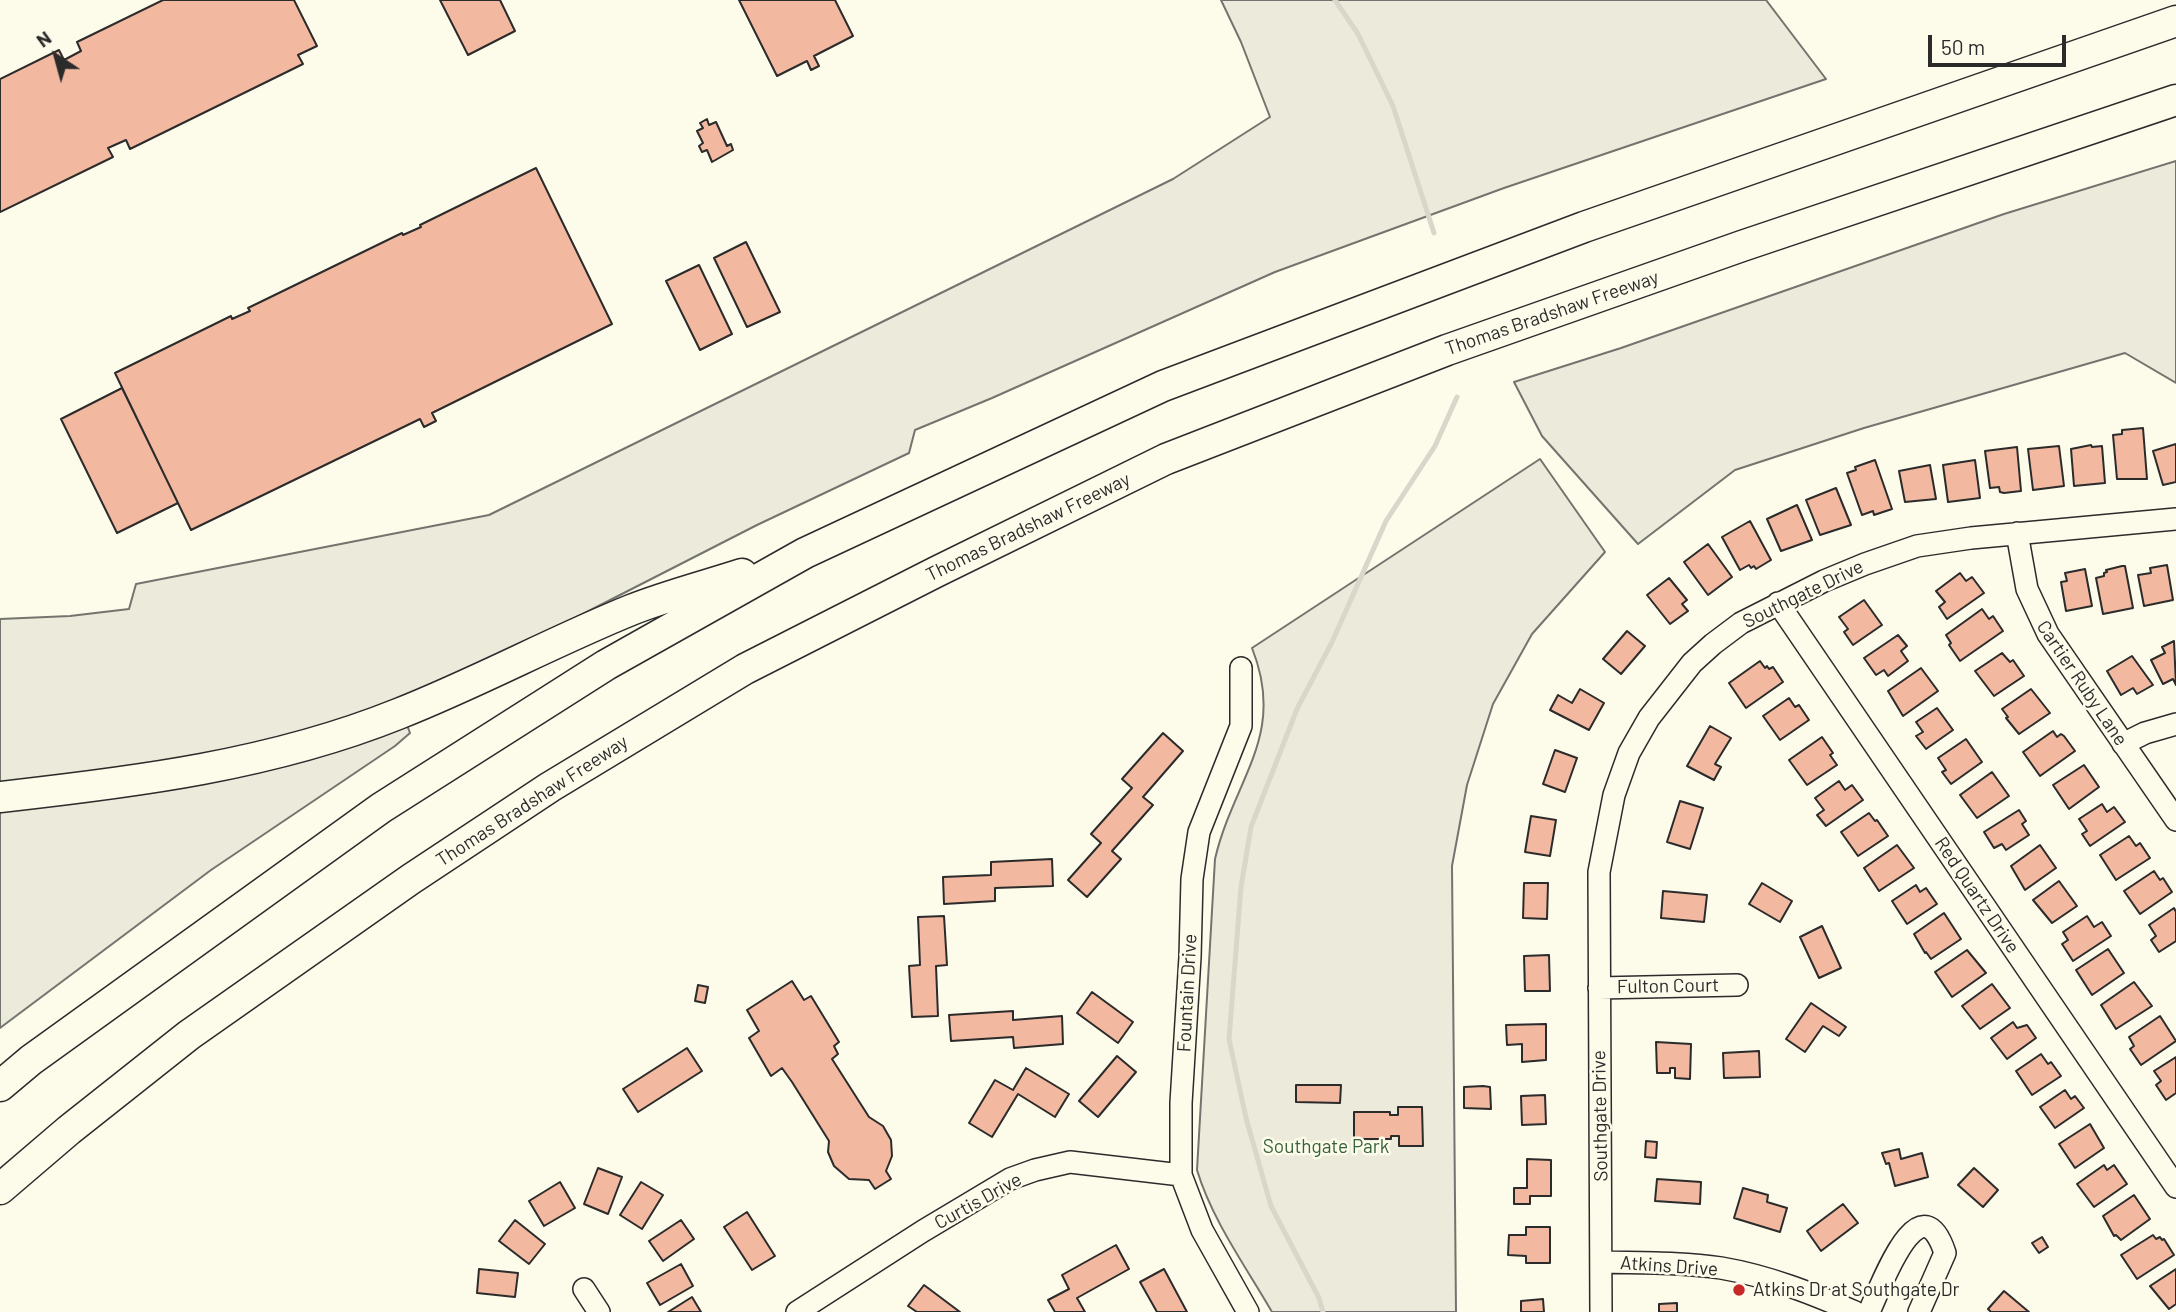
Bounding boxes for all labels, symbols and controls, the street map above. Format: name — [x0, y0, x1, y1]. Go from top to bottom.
north arrow — [21, 21, 91, 91]
scale bar — [1931, 21, 2069, 65]
text: N — [31, 26, 55, 52]
text: 50 m — [1941, 34, 1985, 59]
street label: Thomas Bradshaw Freeway — [1442, 266, 1662, 360]
street label: Thomas Bradshaw Freeway — [922, 468, 1134, 586]
street label: Southgate Drive — [1739, 555, 1867, 633]
street label: Cartier Ruby Lane — [2032, 616, 2132, 750]
street label: Thomas Bradshaw Freeway — [432, 730, 632, 872]
street label: Red Quartz Drive — [1930, 833, 2024, 957]
street label: Fountain Drive — [1173, 933, 1201, 1053]
street label: Fulton Court — [1617, 974, 1719, 998]
street label: Southgate Drive — [1587, 1050, 1613, 1182]
park label: Southgate Park — [1263, 1136, 1389, 1158]
street label: Curtis Drive — [931, 1168, 1025, 1234]
street label: Atkins Drive — [1619, 1251, 1719, 1281]
place label: Atkins Dr at Southgate Dr — [1753, 1279, 1959, 1301]
marker: Atkins Dr at Southgate Dr — [1731, 1282, 1747, 1298]

